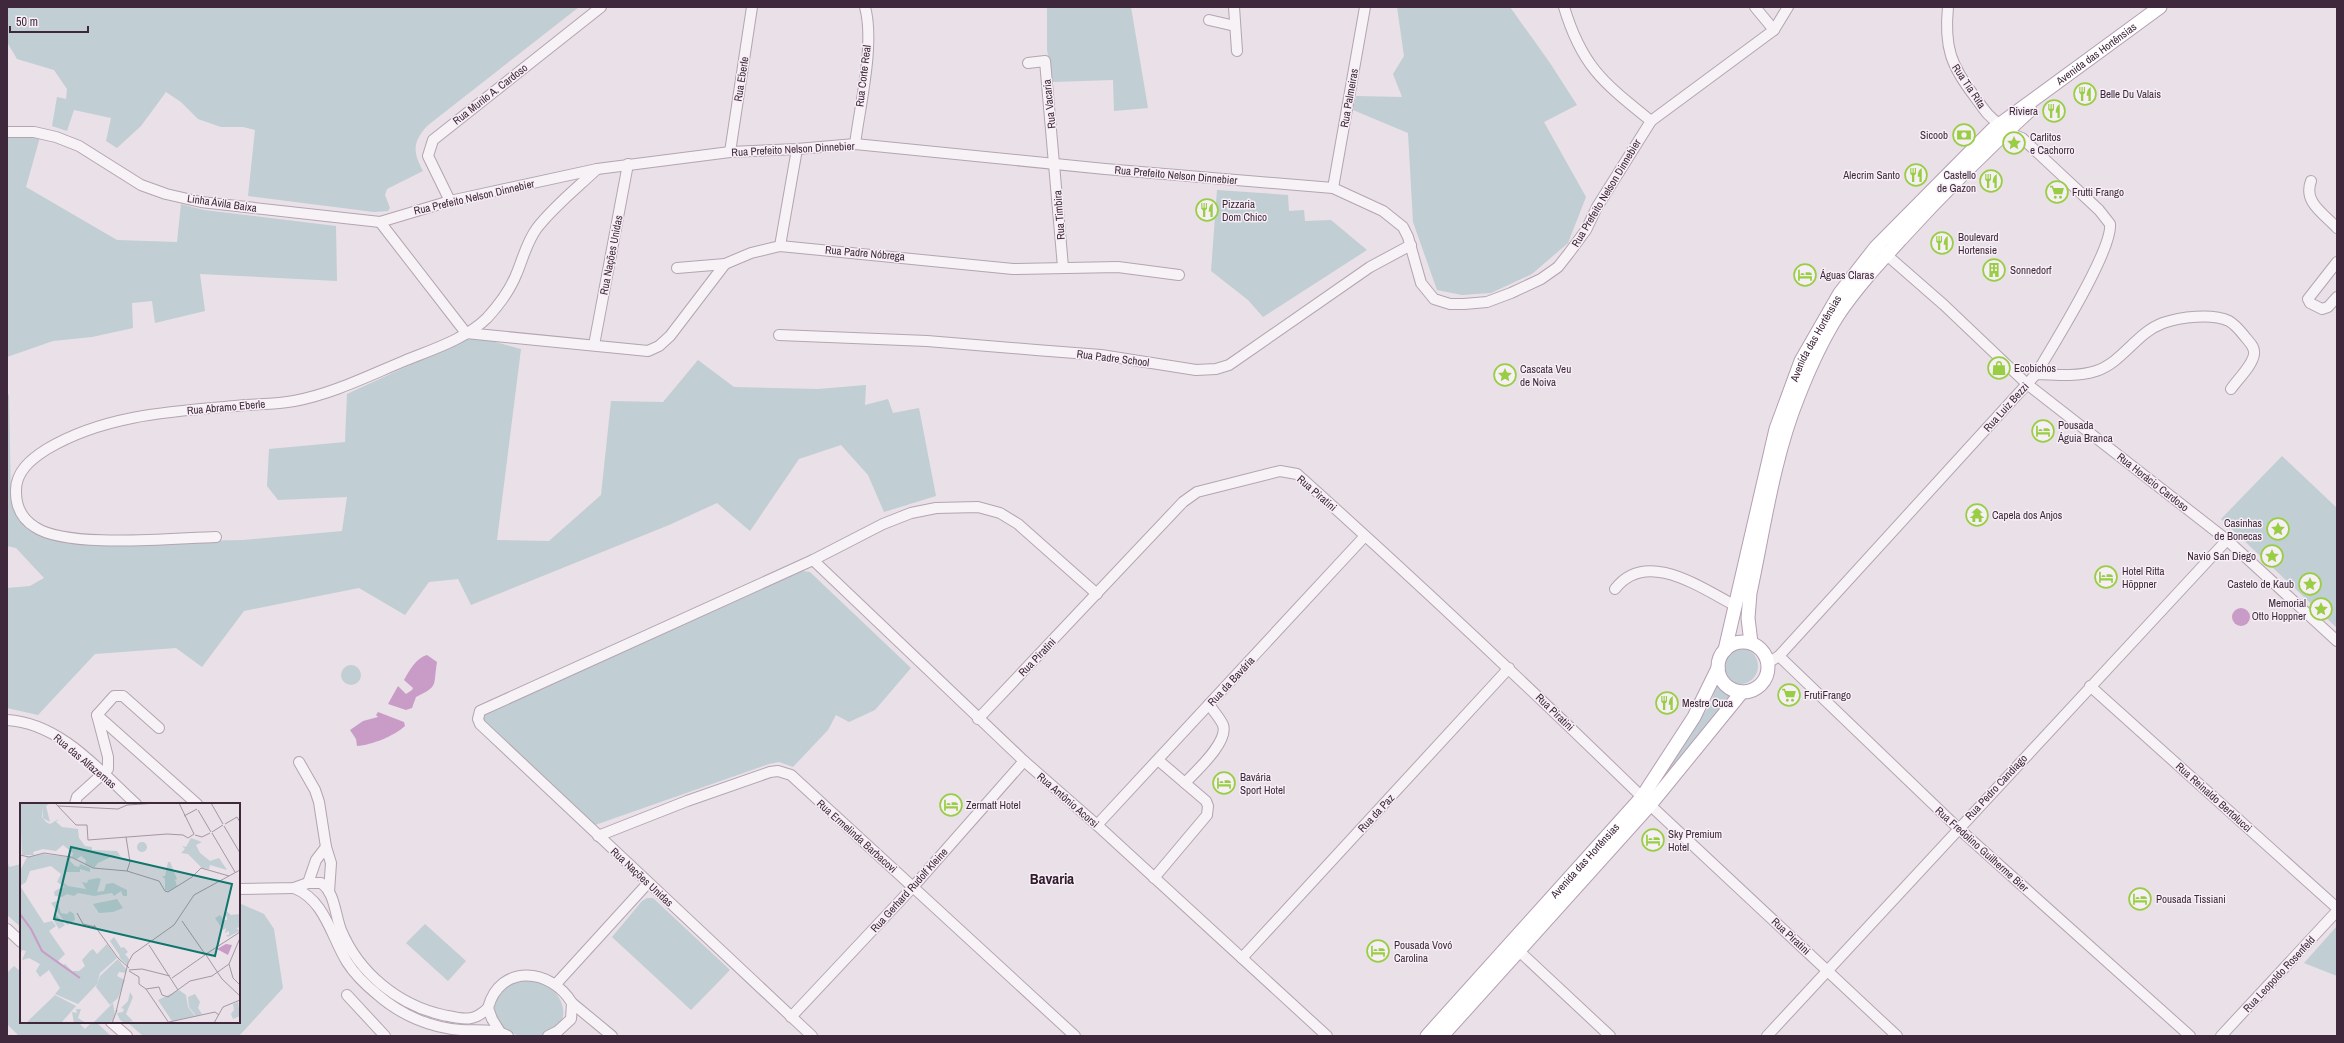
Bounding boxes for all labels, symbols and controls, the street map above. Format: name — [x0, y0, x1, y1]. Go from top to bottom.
scale bar — [10, 8, 88, 34]
text: 50 m — [16, 14, 38, 30]
street label: Avenida das Hortênsias — [2052, 19, 2140, 88]
street label: Rua Corte Real — [852, 44, 874, 108]
street label: Rua Eberle — [731, 56, 751, 102]
street label: Rua Murilo A. Cardoso — [450, 60, 530, 128]
street label: Rua Tia Rita — [1949, 61, 1989, 111]
street label: Rua Palmeiras — [1337, 67, 1361, 129]
street label: Rua Vacaria — [1039, 79, 1059, 129]
restaurant icon: Belle Du Valais — [2072, 81, 2098, 107]
place label: Belle Du Valais — [2100, 87, 2161, 101]
restaurant icon: Riviera — [2041, 98, 2067, 124]
place label: Riviera — [2009, 104, 2038, 118]
bank icon: Sicoob — [1951, 122, 1977, 148]
place label: Sicoob — [1920, 128, 1948, 142]
place icon: Carlitos e Cachorro — [2001, 130, 2027, 156]
place label: Carlitos e Cachorro — [2030, 130, 2075, 157]
street label: Rua Prefeito Nelson Dinnebier — [1568, 137, 1644, 249]
street label: Rua Prefeito Nelson Dinnebier — [731, 139, 855, 159]
restaurant icon: Alecrim Santo — [1903, 162, 1929, 188]
street label: Rua Prefeito Nelson Dinnebier — [1114, 163, 1238, 187]
place label: Alecrim Santo — [1842, 168, 1900, 182]
place label: Castello de Gazon — [1937, 168, 1976, 195]
restaurant icon: Castello de Gazon — [1978, 168, 2004, 194]
street label: Rua Prefeito Nelson Dinnebier — [412, 176, 536, 218]
supermarket icon: Frutti Frango — [2044, 179, 2070, 205]
place label: Frutti Frango — [2072, 185, 2124, 199]
street label: Rua Timbira — [1050, 190, 1068, 240]
street label: Linha Ávila Baixa — [186, 191, 258, 215]
restaurant icon: Pizzaria Dom Chico — [1194, 197, 1220, 223]
place label: Pizzaria Dom Chico — [1222, 197, 1267, 224]
street label: Rua Nações Unidas — [596, 214, 626, 296]
restaurant icon: Boulevard Hortensie — [1929, 230, 1955, 256]
place label: Boulevard Hortensie — [1958, 230, 1999, 257]
street label: Rua Padre Nóbrega — [824, 243, 906, 263]
building icon: Sonnedorf — [1981, 257, 2007, 283]
hotel icon: Águas Claras — [1792, 262, 1818, 288]
place label: Sonnedorf — [2010, 263, 2052, 277]
place label: Águas Claras — [1819, 268, 1875, 282]
street label: Avenida das Hortênsias — [1787, 292, 1845, 384]
street label: Rua Padre School — [1076, 347, 1150, 369]
shop icon: Ecobichos — [1986, 355, 2012, 381]
place label: Ecobichos — [2014, 361, 2057, 375]
place icon: Cascata Veu de Noiva — [1492, 362, 1518, 388]
place label: Cascata Veu de Noiva — [1520, 362, 1571, 389]
street label: Rua Luiz Bezzi — [1980, 380, 2032, 434]
street label: Rua Abramo Eberle — [186, 397, 266, 417]
hotel icon: Pousada Águia Branca — [2030, 418, 2056, 444]
place label: Pousada Águia Branca — [2057, 418, 2113, 445]
street label: Rua Horácio Cardoso — [2114, 450, 2192, 514]
street label: Rua Piratini — [1294, 472, 1340, 514]
temple icon: Capela dos Anjos — [1964, 502, 1990, 528]
place label: Capela dos Anjos — [1992, 508, 2063, 522]
place label: Casinhas de Bonecas — [2214, 516, 2262, 543]
place icon: Casinhas de Bonecas — [2265, 516, 2291, 542]
place icon: Navio San Diego — [2259, 543, 2285, 569]
place label: Navio San Diego — [2187, 549, 2256, 563]
hotel icon: Hotel Ritta Höppner — [2093, 564, 2119, 590]
place label: Hotel Ritta Höppner — [2122, 564, 2165, 591]
place icon: Castelo de Kaub — [2297, 571, 2323, 597]
place label: Castelo de Kaub — [2227, 577, 2294, 591]
place label: Memorial Otto Hoppner — [2252, 596, 2306, 623]
place icon: Memorial Otto Hoppner — [2308, 596, 2334, 622]
street label: Rua Piratini — [1015, 635, 1059, 679]
street label: Rua da Bavária — [1205, 653, 1257, 709]
supermarket icon: FrutiFrango — [1776, 682, 1802, 708]
place label: FrutiFrango — [1804, 688, 1851, 702]
street label: Rua Piratini — [1533, 690, 1577, 734]
restaurant icon: Mestre Cuca — [1654, 690, 1680, 716]
place label: Mestre Cuca — [1682, 696, 1733, 710]
street label: Rua das Alfazemas — [51, 731, 120, 792]
street label: Rua Pedro Candiago — [1962, 751, 2030, 823]
street label: Rua Reinaldo Bertolucci — [2173, 759, 2255, 835]
street label: Rua Antônio Acorsi — [1034, 769, 1102, 831]
hotel icon: Bavária Sport Hotel — [1211, 770, 1237, 796]
place label: Bavária Sport Hotel — [1240, 770, 1285, 797]
street label: Rua da Paz — [1355, 791, 1398, 835]
hotel icon: Zermatt Hotel — [938, 792, 964, 818]
street label: Rua Ermelinda Barbacovi — [814, 796, 900, 876]
place label: Zermatt Hotel — [966, 798, 1021, 812]
inset map — [20, 803, 240, 1023]
street label: Rua Fredolino Guilherme Bier — [1932, 803, 2032, 895]
street label: Avenida das Hortênsias — [1547, 820, 1623, 902]
hotel icon: Sky Premium Hotel — [1640, 827, 1666, 853]
place label: Sky Premium Hotel — [1668, 827, 1722, 854]
street label: Rua Nações Unidas — [608, 844, 677, 910]
street label: Rua Gerhard Rudolf Kleine — [867, 845, 951, 935]
district label: Bavaria — [1030, 868, 1074, 889]
hotel icon: Pousada Tissiani — [2127, 886, 2153, 912]
place label: Pousada Tissiani — [2156, 892, 2226, 906]
street label: Rua Piratini — [1769, 914, 1813, 958]
street label: Rua Leopoldo Rosenfeld — [2240, 933, 2318, 1015]
hotel icon: Pousada Vovó Carolina — [1365, 938, 1391, 964]
place label: Pousada Vovó Carolina — [1394, 938, 1452, 965]

